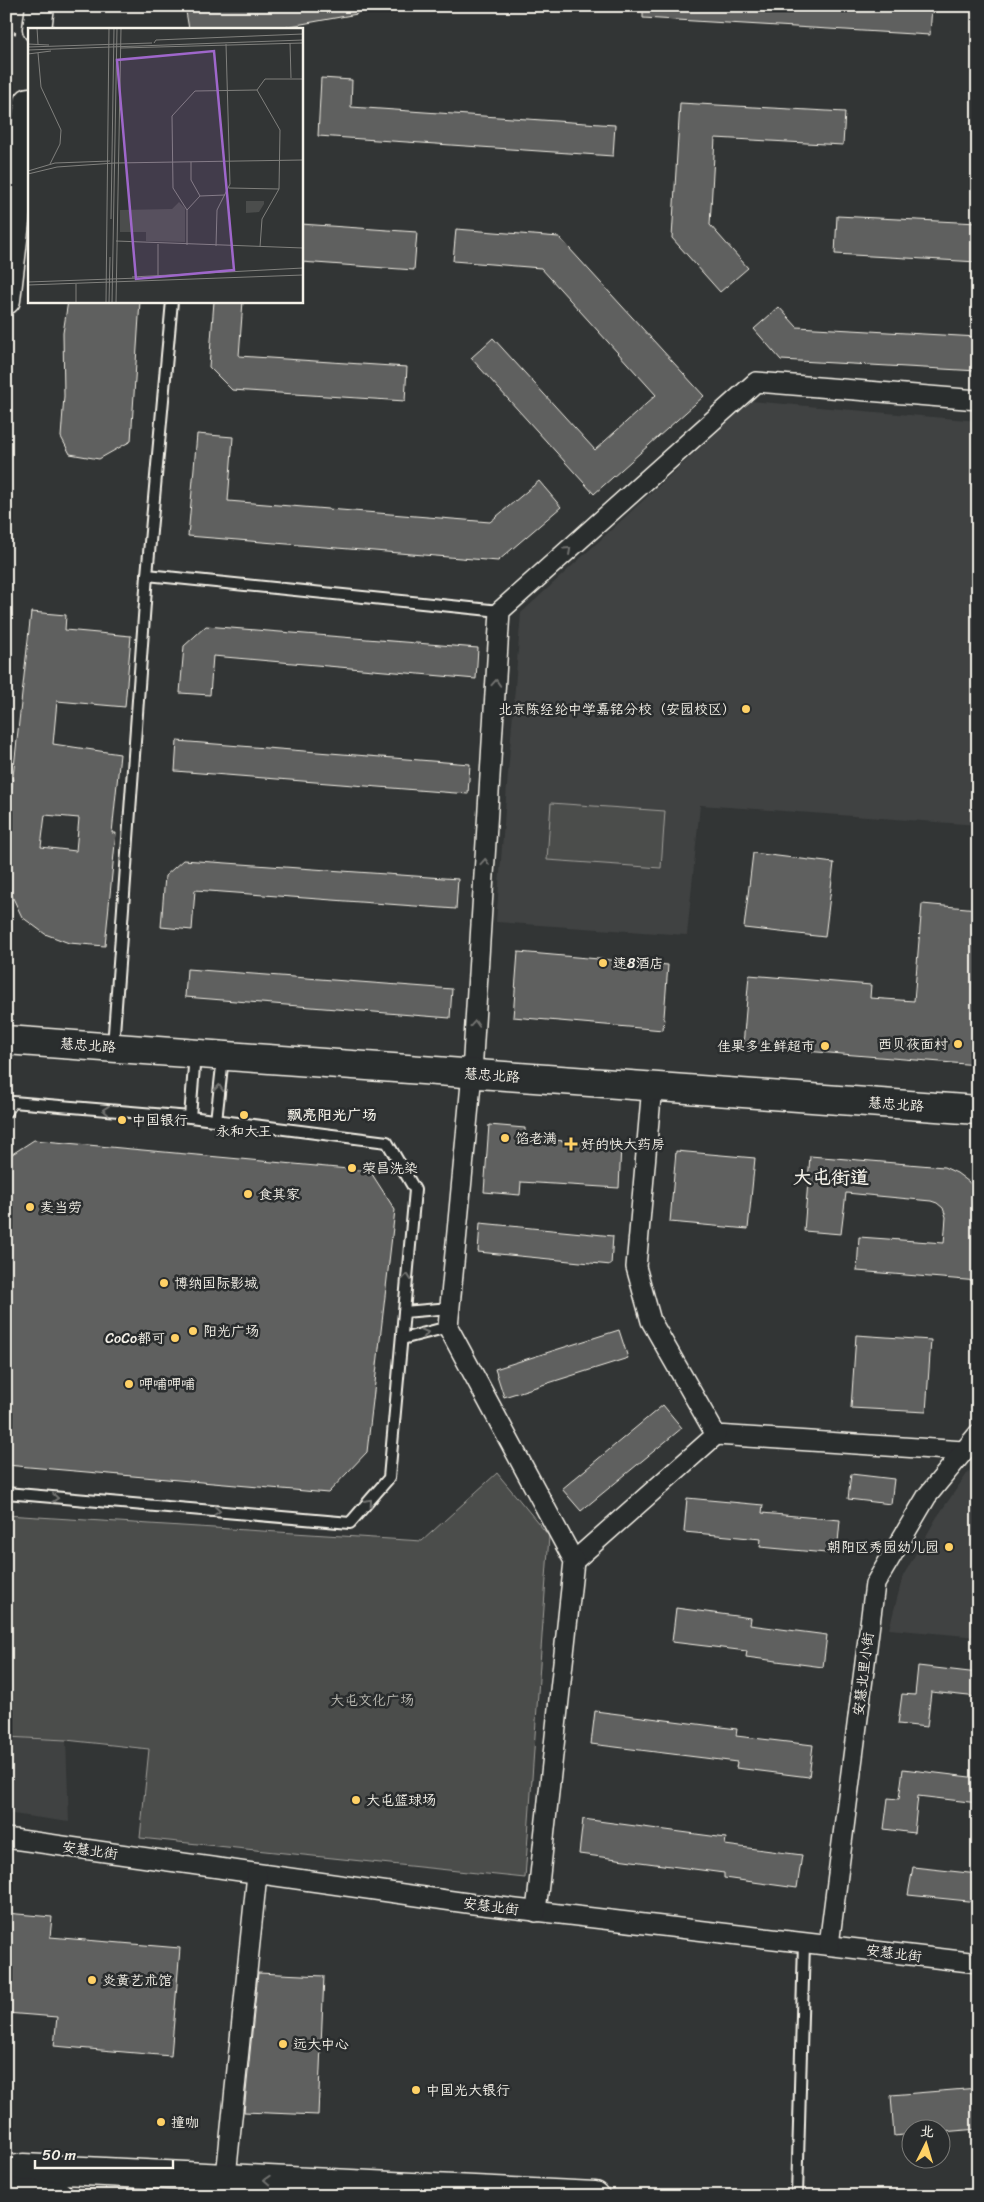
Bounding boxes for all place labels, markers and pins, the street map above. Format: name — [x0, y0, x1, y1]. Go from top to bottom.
place label: 北京陈经纶中学嘉铭分校（安园校区） — [498, 697, 736, 722]
marker: 北京陈经纶中学嘉铭分校（安园校区） — [740, 703, 752, 715]
place label: 速8酒店 — [613, 951, 663, 976]
marker: 速8酒店 — [597, 957, 609, 969]
place label: 西贝莜面村 — [878, 1032, 948, 1057]
place label: 佳果多生鲜超市 — [717, 1034, 815, 1059]
marker: 西贝莜面村 — [952, 1038, 964, 1050]
marker: 佳果多生鲜超市 — [819, 1040, 831, 1052]
place label: 中国银行 — [132, 1108, 188, 1133]
marker: 永和大王 — [238, 1109, 250, 1121]
marker: 中国银行 — [116, 1114, 128, 1126]
place label: 永和大王 — [216, 1119, 272, 1144]
place label: 馅老满 — [515, 1126, 557, 1151]
marker: 馅老满 — [499, 1132, 511, 1144]
place label: 好的快大药房 — [581, 1132, 665, 1157]
marker: 好的快大药房 — [565, 1138, 577, 1150]
place label: 荣昌洗染 — [362, 1156, 418, 1181]
marker: 荣昌洗染 — [346, 1162, 358, 1174]
place label: 食其家 — [258, 1182, 300, 1207]
marker: 食其家 — [242, 1188, 254, 1200]
place label: 麦当劳 — [40, 1195, 82, 1220]
marker: 麦当劳 — [24, 1201, 36, 1213]
place label: 博纳国际影城 — [174, 1271, 258, 1296]
marker: 博纳国际影城 — [158, 1277, 170, 1289]
place label: 阳光广场 — [203, 1319, 259, 1344]
marker: 阳光广场 — [187, 1325, 199, 1337]
place label: CoCo都可 — [105, 1326, 165, 1351]
marker: CoCo都可 — [169, 1332, 181, 1344]
place label: 呷哺呷哺 — [139, 1372, 195, 1397]
marker: 呷哺呷哺 — [123, 1378, 135, 1390]
place label: 朝阳区秀园幼儿园 — [827, 1535, 939, 1560]
marker: 朝阳区秀园幼儿园 — [943, 1541, 955, 1553]
place label: 大屯篮球场 — [366, 1788, 436, 1813]
marker: 大屯篮球场 — [350, 1794, 362, 1806]
place label: 炎黄艺术馆 — [102, 1968, 172, 1993]
marker: 炎黄艺术馆 — [86, 1974, 98, 1986]
place label: 远大中心 — [293, 2032, 349, 2057]
marker: 远大中心 — [277, 2038, 289, 2050]
place label: 中国光大银行 — [426, 2078, 510, 2103]
marker: 中国光大银行 — [410, 2084, 422, 2096]
place label: 撞咖 — [171, 2110, 199, 2135]
marker: 撞咖 — [155, 2116, 167, 2128]

